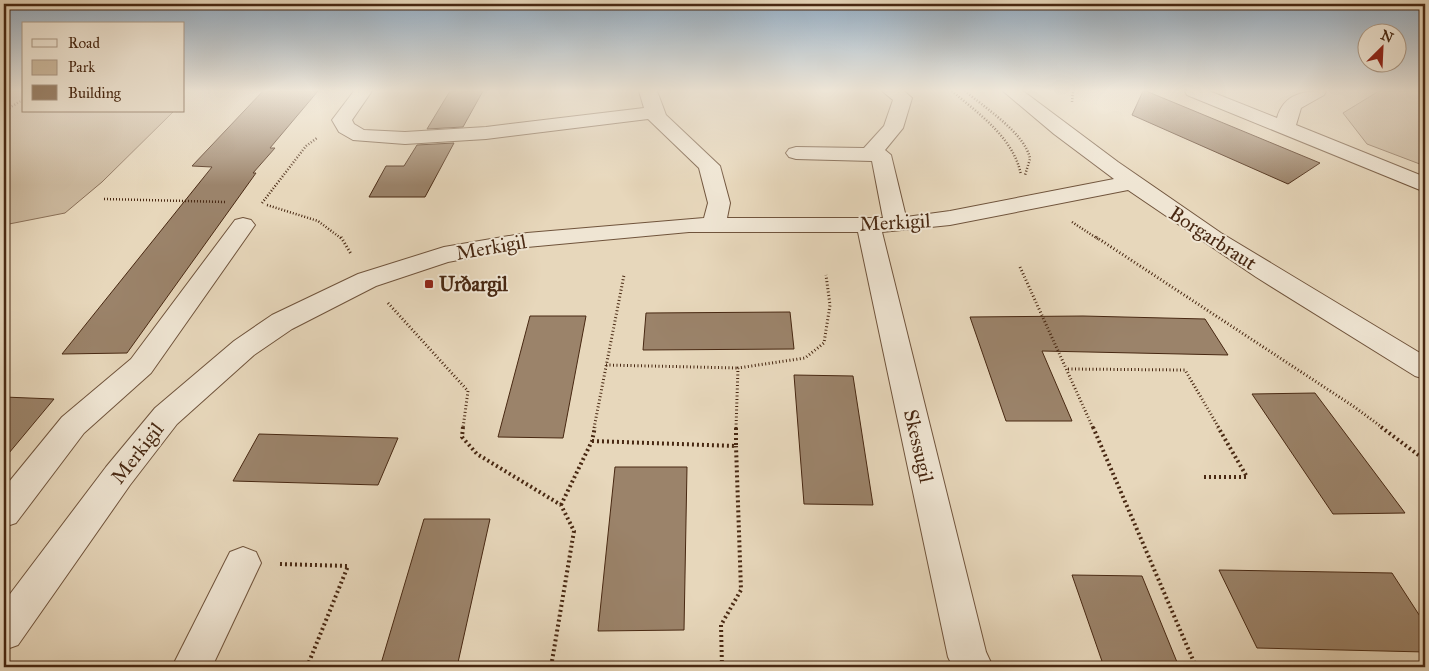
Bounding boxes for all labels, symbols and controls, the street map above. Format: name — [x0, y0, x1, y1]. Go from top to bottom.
legend — [22, 22, 185, 112]
north arrow — [1356, 22, 1406, 72]
text: N — [1378, 26, 1396, 47]
text: Road — [68, 34, 100, 52]
text: Park — [68, 58, 95, 76]
text: Building — [68, 84, 122, 102]
street label: Borgarbraut — [1164, 201, 1261, 276]
street label: Merkigil — [859, 208, 932, 237]
street label: Merkigil — [454, 229, 529, 266]
place label: Urðargil — [439, 272, 508, 297]
marker: Urðargil — [423, 278, 435, 290]
street label: Skessugil — [898, 407, 939, 486]
street label: Merkigil — [106, 417, 169, 489]

